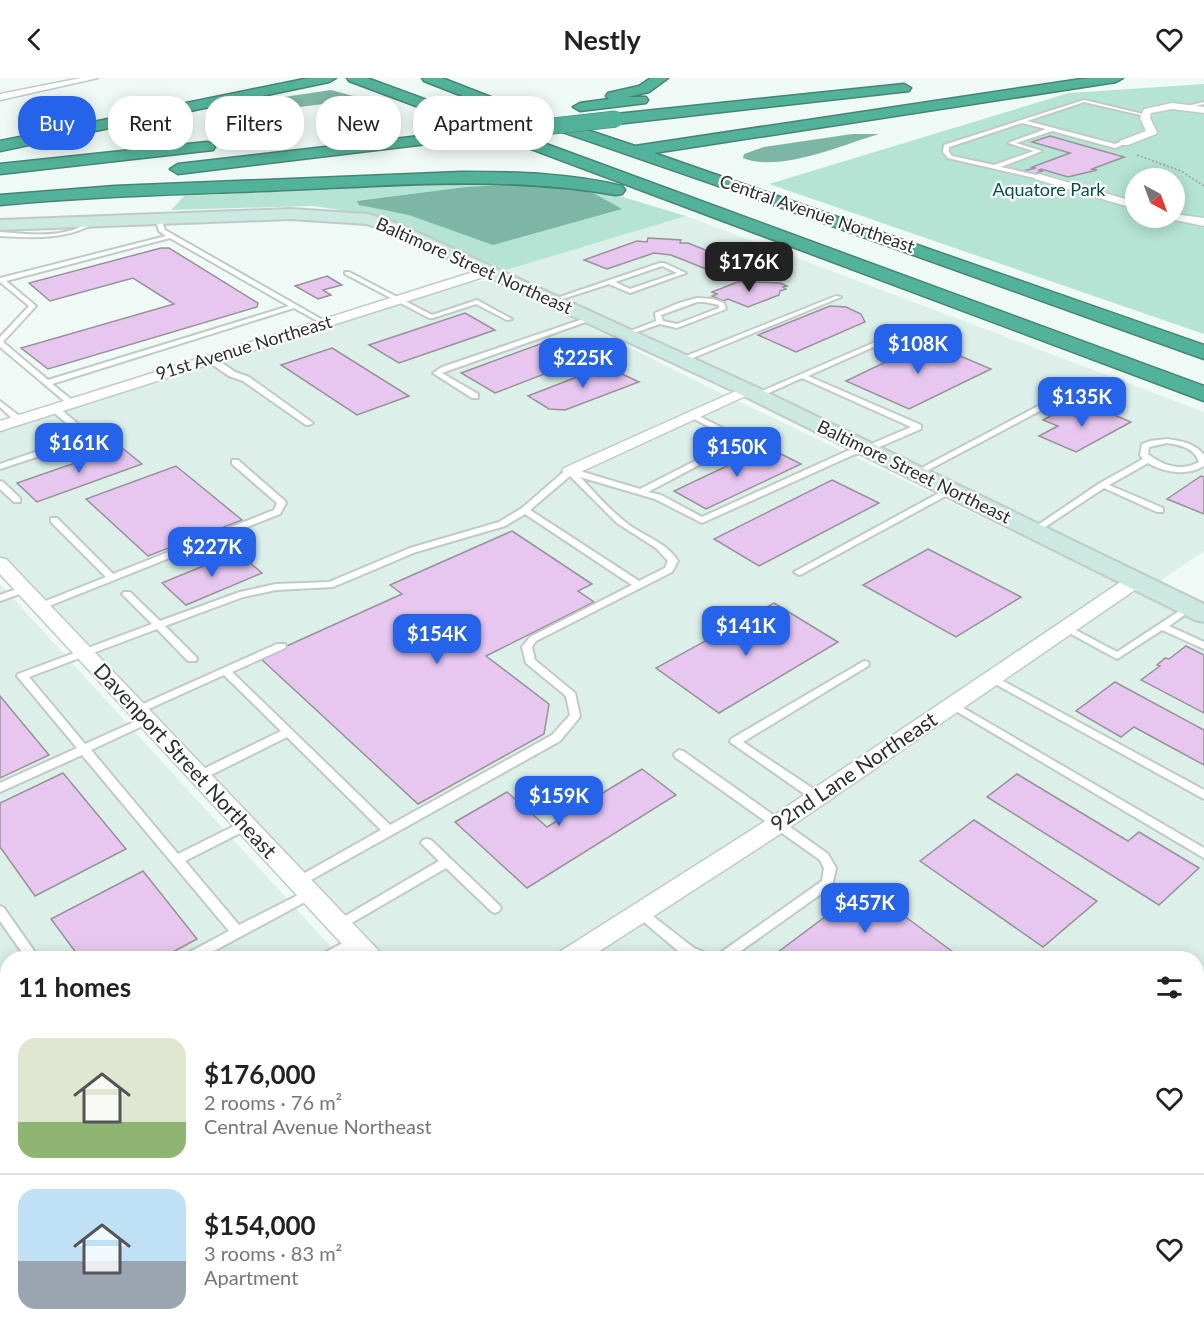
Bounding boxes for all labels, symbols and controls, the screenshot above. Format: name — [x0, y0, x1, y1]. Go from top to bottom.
icon: back — [18, 23, 51, 56]
text: Nestly — [563, 23, 641, 56]
icon: heart — [1153, 23, 1186, 56]
chip: Buy — [18, 96, 96, 150]
chip: Rent — [108, 96, 193, 150]
chip: Filters — [205, 96, 304, 150]
chip: New — [316, 96, 401, 150]
chip: Apartment — [413, 96, 554, 150]
north arrow — [1125, 168, 1185, 228]
map controls — [1125, 168, 1185, 228]
street label: Central Avenue Northeast — [717, 169, 918, 257]
park label: Aquatore Park — [992, 178, 1106, 200]
street label: Baltimore Street Northeast — [373, 212, 576, 319]
pin: $176K — [707, 242, 791, 293]
text: $176K — [719, 249, 779, 273]
street label: 91st Avenue Northeast — [153, 310, 335, 384]
pin: $108K — [876, 324, 960, 375]
text: $108K — [888, 331, 948, 355]
pin: $225K — [541, 338, 625, 389]
text: $225K — [553, 345, 613, 369]
pin: $135K — [1040, 377, 1124, 428]
text: $135K — [1052, 384, 1112, 408]
street label: Baltimore Street Northeast — [814, 415, 1015, 528]
pin: $161K — [37, 423, 121, 474]
pin: $150K — [695, 427, 779, 478]
text: $161K — [49, 430, 109, 454]
text: $150K — [707, 434, 767, 458]
pin: $227K — [170, 527, 254, 578]
text: $227K — [182, 534, 242, 558]
pin: $141K — [704, 606, 788, 657]
text: $141K — [716, 613, 776, 637]
pin: $154K — [395, 614, 479, 665]
text: $154K — [407, 621, 467, 645]
street label: Davenport Street Northeast — [89, 658, 283, 863]
street label: 92nd Lane Northeast — [765, 706, 941, 836]
pin: $159K — [517, 776, 601, 827]
text: $159K — [529, 783, 589, 807]
pin: $457K — [823, 883, 907, 934]
text: $457K — [835, 890, 895, 914]
text: 11 homes — [18, 971, 131, 1003]
icon: filters — [1153, 971, 1186, 1004]
text: $176,000 — [204, 1058, 316, 1090]
icon: home — [66, 1062, 138, 1134]
icon: heart — [1153, 1082, 1186, 1115]
text: 2 rooms · 76 m² — [204, 1090, 342, 1114]
text: Central Avenue Northeast — [204, 1114, 432, 1138]
text: $154,000 — [204, 1209, 316, 1241]
icon: home — [66, 1213, 138, 1285]
icon: heart — [1153, 1233, 1186, 1266]
text: 3 rooms · 83 m² — [204, 1241, 342, 1265]
text: Apartment — [204, 1265, 298, 1289]

